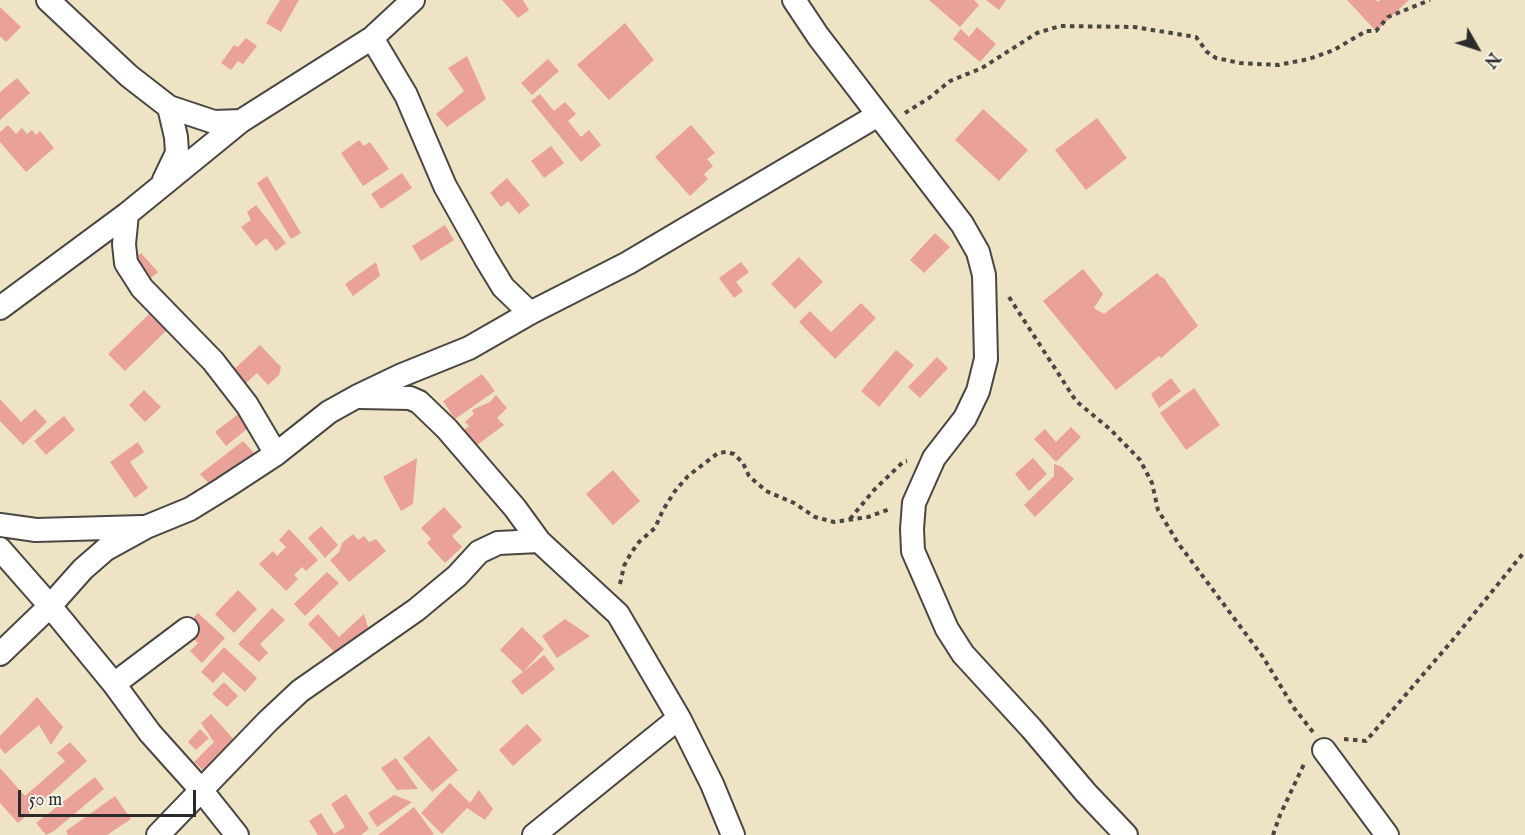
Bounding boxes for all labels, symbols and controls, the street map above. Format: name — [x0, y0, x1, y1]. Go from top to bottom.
north arrow — [1447, 18, 1507, 78]
text: N — [1479, 48, 1503, 71]
scale bar — [21, 778, 200, 816]
text: 50 m — [29, 789, 62, 812]

